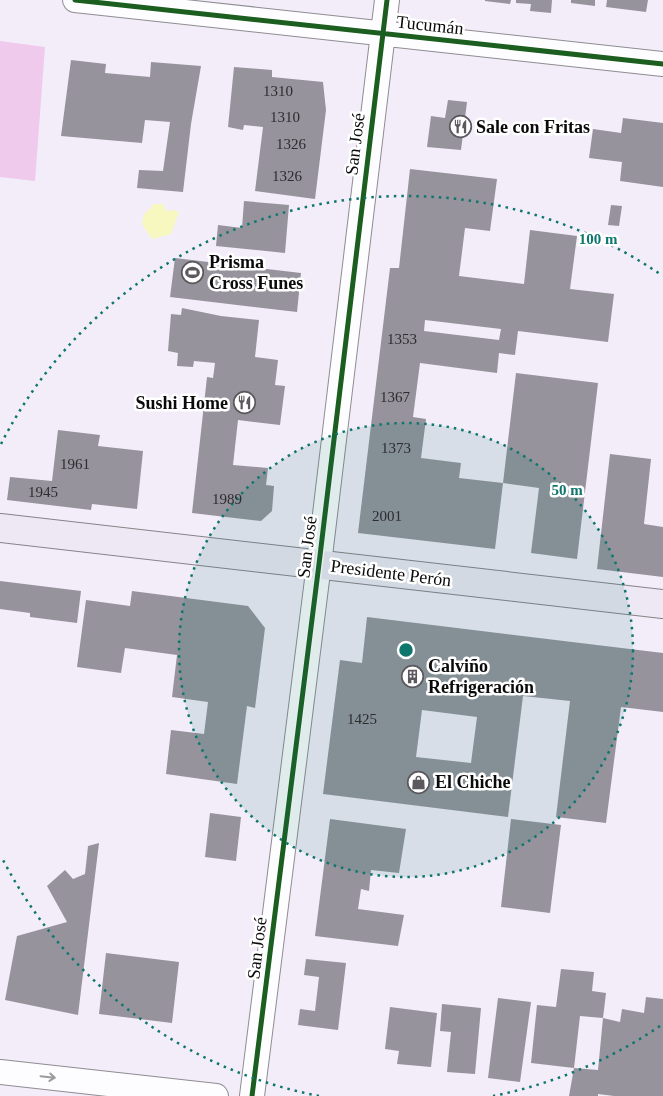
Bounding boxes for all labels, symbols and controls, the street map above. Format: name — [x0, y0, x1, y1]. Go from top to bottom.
street label: Tucumán — [395, 12, 465, 38]
house number: 1310 — [263, 83, 293, 99]
house number: 1310 — [270, 109, 300, 125]
street label: San José — [341, 112, 369, 176]
restaurant icon: Sale con Fritas — [448, 115, 472, 139]
place label: Sale con Fritas — [476, 117, 590, 137]
house number: 1326 — [276, 136, 307, 152]
house number: 1326 — [272, 168, 303, 184]
text: 100 m — [579, 231, 618, 247]
place label: Prisma Cross Funes — [209, 252, 303, 293]
sports icon: Prisma Cross Funes — [181, 260, 205, 284]
house number: 1353 — [387, 331, 417, 347]
house number: 1367 — [380, 389, 411, 405]
restaurant icon: Sushi Home — [232, 391, 256, 415]
place label: Sushi Home — [135, 393, 228, 413]
house number: 1373 — [381, 440, 411, 456]
house number: 1961 — [60, 456, 90, 472]
text: 50 m — [551, 482, 583, 498]
house number: 1945 — [28, 484, 58, 500]
house number: 1989 — [212, 491, 242, 507]
house number: 2001 — [372, 508, 402, 524]
street label: San José — [293, 515, 321, 579]
street label: Presidente Perón — [329, 556, 453, 590]
centre of rings — [397, 641, 415, 659]
place label: Calviño Refrigeración — [428, 656, 534, 697]
building icon: Calviño Refrigeración — [400, 664, 424, 688]
house number: 1425 — [347, 711, 377, 727]
shop icon: El Chiche — [407, 770, 431, 794]
place label: El Chiche — [435, 772, 511, 792]
street label: San José — [243, 916, 271, 980]
one-way arrow — [40, 1072, 56, 1082]

